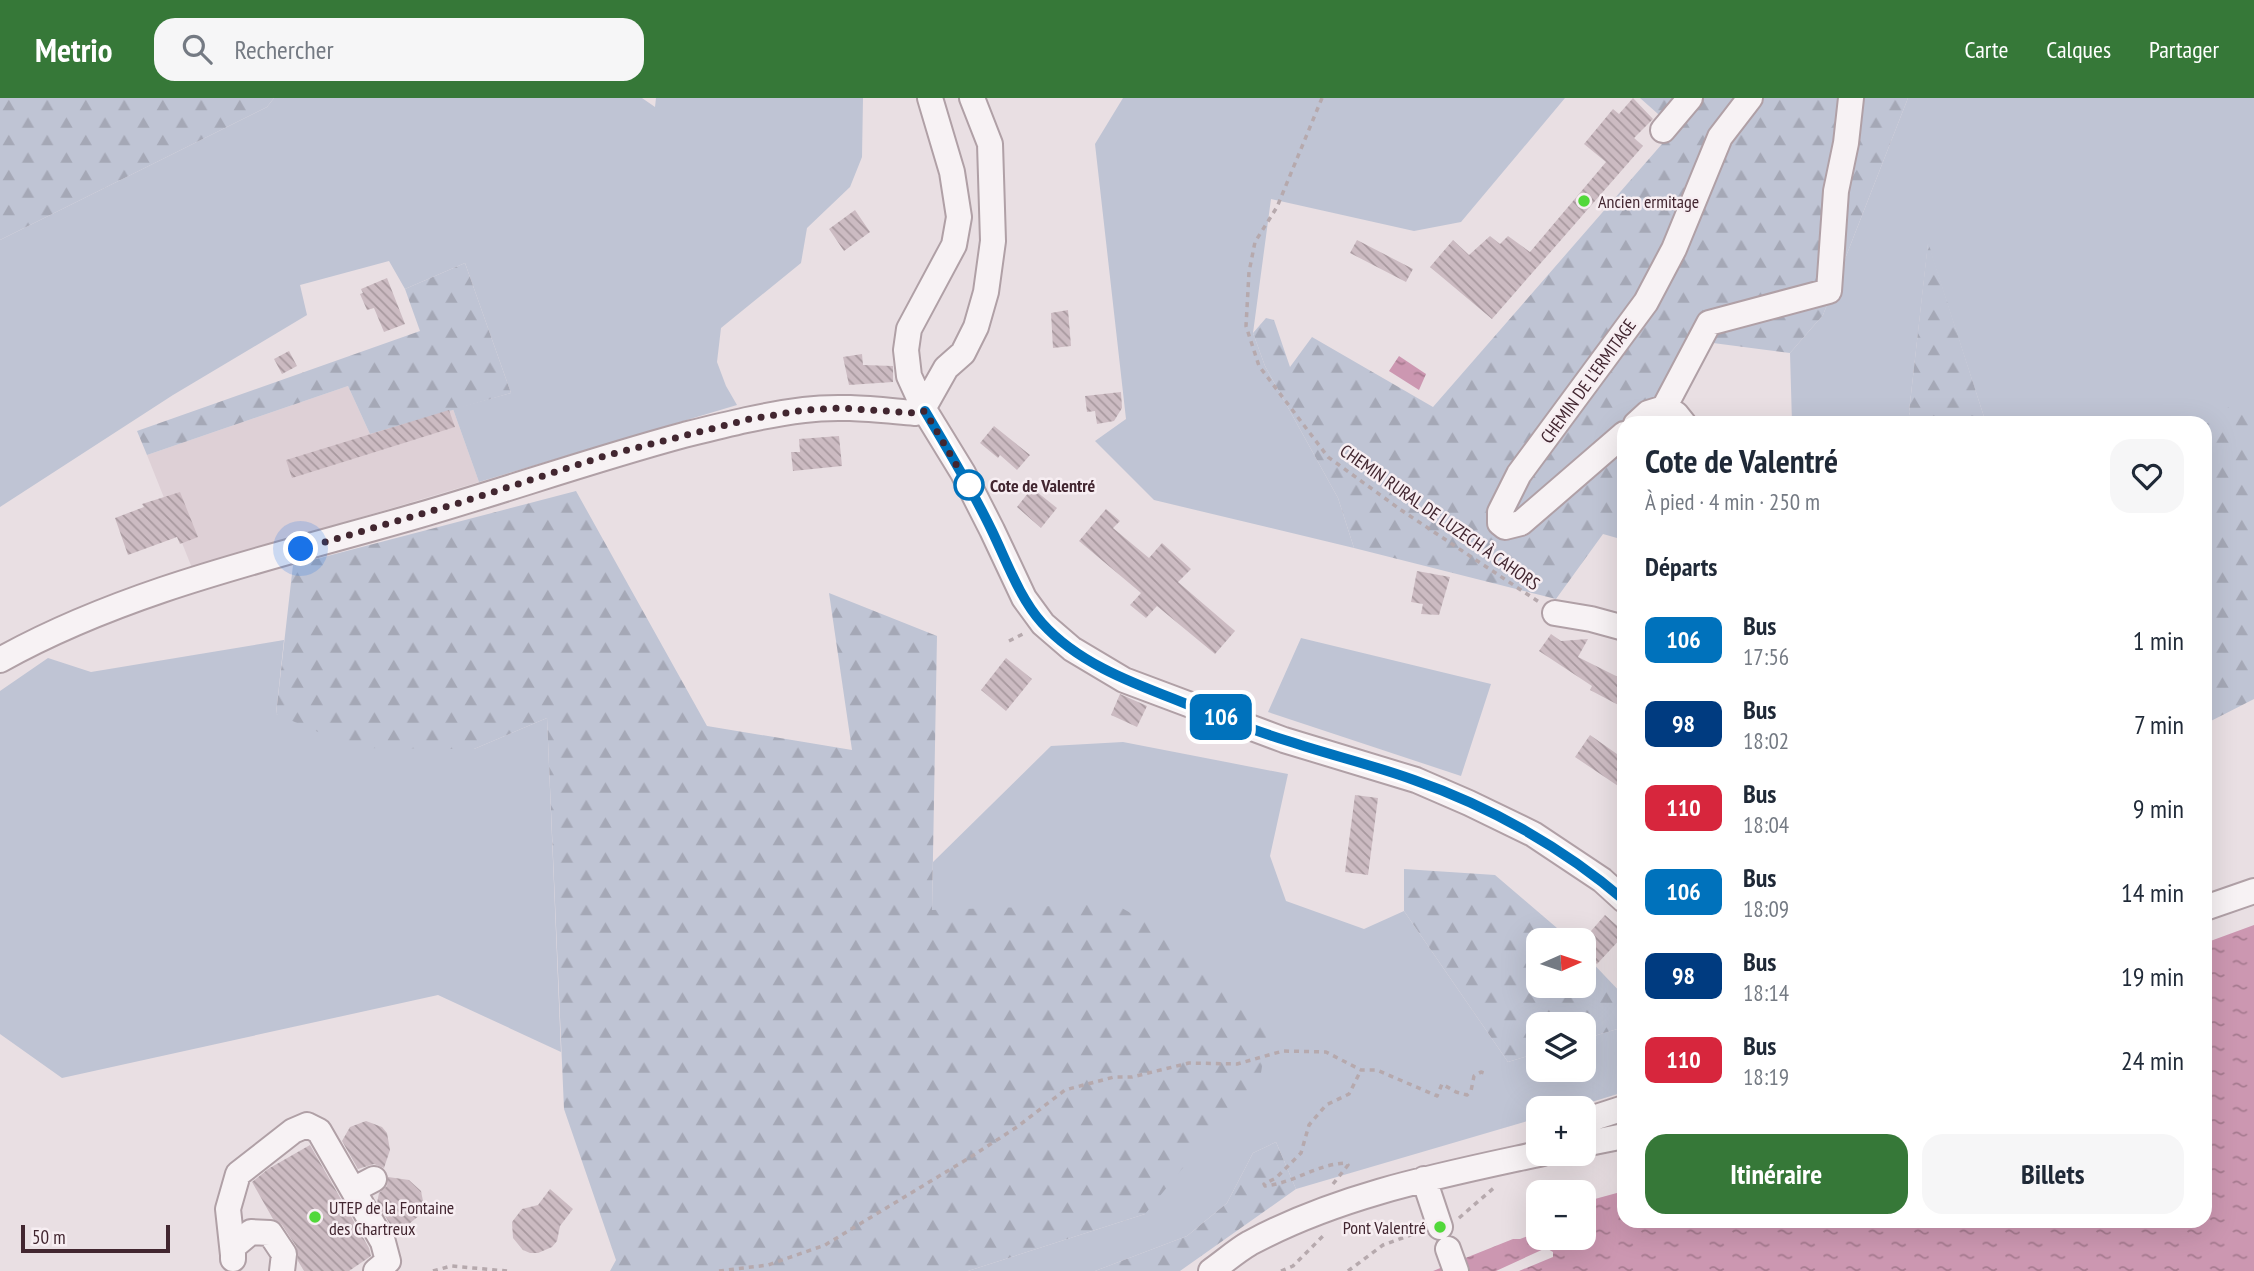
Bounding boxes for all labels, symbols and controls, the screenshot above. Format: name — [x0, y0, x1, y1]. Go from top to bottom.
search box — [154, 18, 644, 81]
text: Metrio — [35, 28, 112, 71]
icon: search — [178, 30, 216, 68]
text: Rechercher — [234, 33, 334, 66]
text: Carte — [1965, 34, 2008, 65]
text: Calques — [2046, 34, 2111, 65]
text: Partager — [2149, 34, 2219, 65]
place label: Ancien ermitage — [1598, 190, 1699, 213]
marker: Ancien ermitage — [1576, 193, 1592, 209]
street label: CHEMIN DE L'ERMITAGE — [1535, 314, 1641, 448]
street label: CHEMIN RURAL DE LUZECH À CAHORS — [1336, 439, 1545, 595]
text: Cote de Valentré — [1645, 439, 1838, 482]
button: heart — [2110, 439, 2184, 513]
marker: Cote de Valentré — [954, 470, 984, 500]
place label: Cote de Valentré — [990, 474, 1096, 497]
text: À pied · 4 min · 250 m — [1645, 487, 1820, 516]
your location — [283, 531, 318, 566]
text: Départs — [1645, 550, 1717, 583]
text: Bus — [1743, 609, 1776, 642]
text: 106 — [1666, 624, 1701, 655]
text: 1 min — [2133, 624, 2184, 657]
text: 17:56 — [1743, 642, 1789, 671]
text: Bus — [1743, 693, 1776, 726]
line badge: 106 — [1181, 694, 1261, 740]
text: 106 — [1204, 701, 1238, 732]
text: 98 — [1672, 708, 1695, 739]
text: 7 min — [2134, 708, 2184, 741]
text: 18:02 — [1743, 726, 1789, 755]
text: Bus — [1743, 777, 1776, 810]
text: 110 — [1666, 792, 1701, 823]
text: 9 min — [2133, 792, 2184, 825]
text: 18:04 — [1743, 810, 1789, 839]
text: Bus — [1743, 861, 1776, 894]
text: 106 — [1666, 876, 1701, 907]
text: 14 min — [2121, 876, 2184, 909]
text: 18:09 — [1743, 894, 1789, 923]
north arrow — [1526, 928, 1596, 998]
map controls — [1526, 928, 1596, 1250]
text: Bus — [1743, 945, 1776, 978]
text: 98 — [1672, 960, 1695, 991]
text: 19 min — [2121, 960, 2184, 993]
text: 18:14 — [1743, 978, 1789, 1007]
button: layers — [1526, 1012, 1596, 1082]
text: Bus — [1743, 1029, 1776, 1062]
text: 110 — [1666, 1044, 1701, 1075]
text: 24 min — [2121, 1044, 2184, 1077]
text: 18:19 — [1743, 1062, 1789, 1091]
button: + — [1526, 1096, 1596, 1166]
button: Itinéraire — [1645, 1134, 1908, 1214]
button: Billets — [1922, 1134, 2184, 1214]
button: − — [1526, 1180, 1596, 1250]
place label: UTEP de la Fontaine des Chartreux — [329, 1196, 454, 1240]
marker: UTEP de la Fontaine des Chartreux — [307, 1209, 323, 1225]
place label: Pont Valentré — [1343, 1216, 1426, 1239]
marker: Pont Valentré — [1432, 1219, 1448, 1235]
scale bar — [21, 1222, 170, 1254]
text: 50 m — [32, 1225, 66, 1249]

